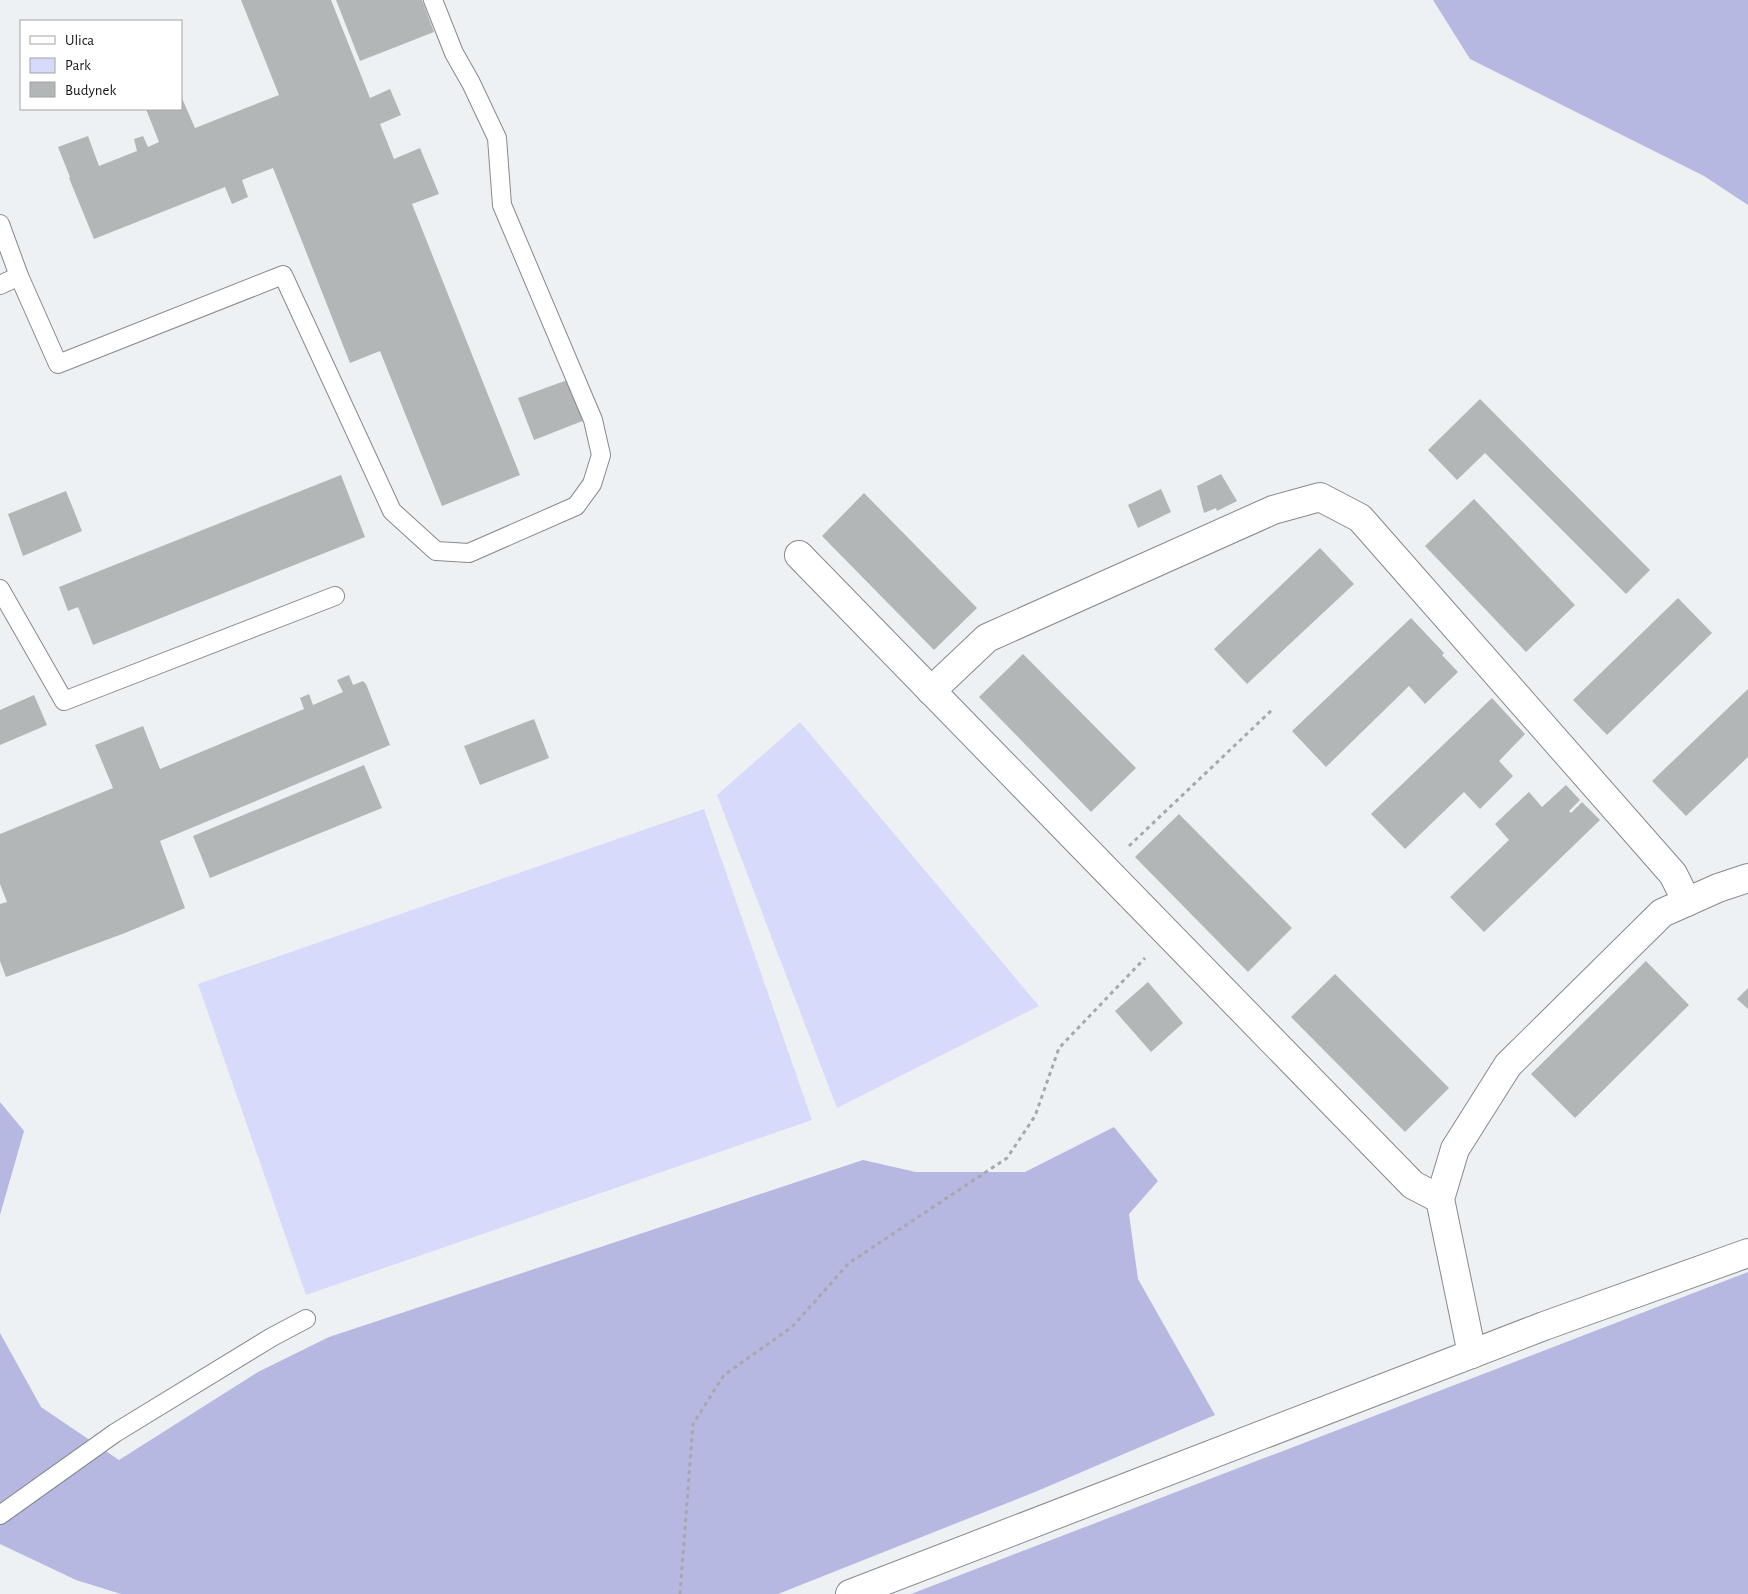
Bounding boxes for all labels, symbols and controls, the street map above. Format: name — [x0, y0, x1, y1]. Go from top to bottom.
legend — [20, 20, 182, 110]
text: Ulica — [65, 33, 94, 48]
text: Park — [65, 58, 91, 73]
text: Budynek — [65, 83, 117, 98]

